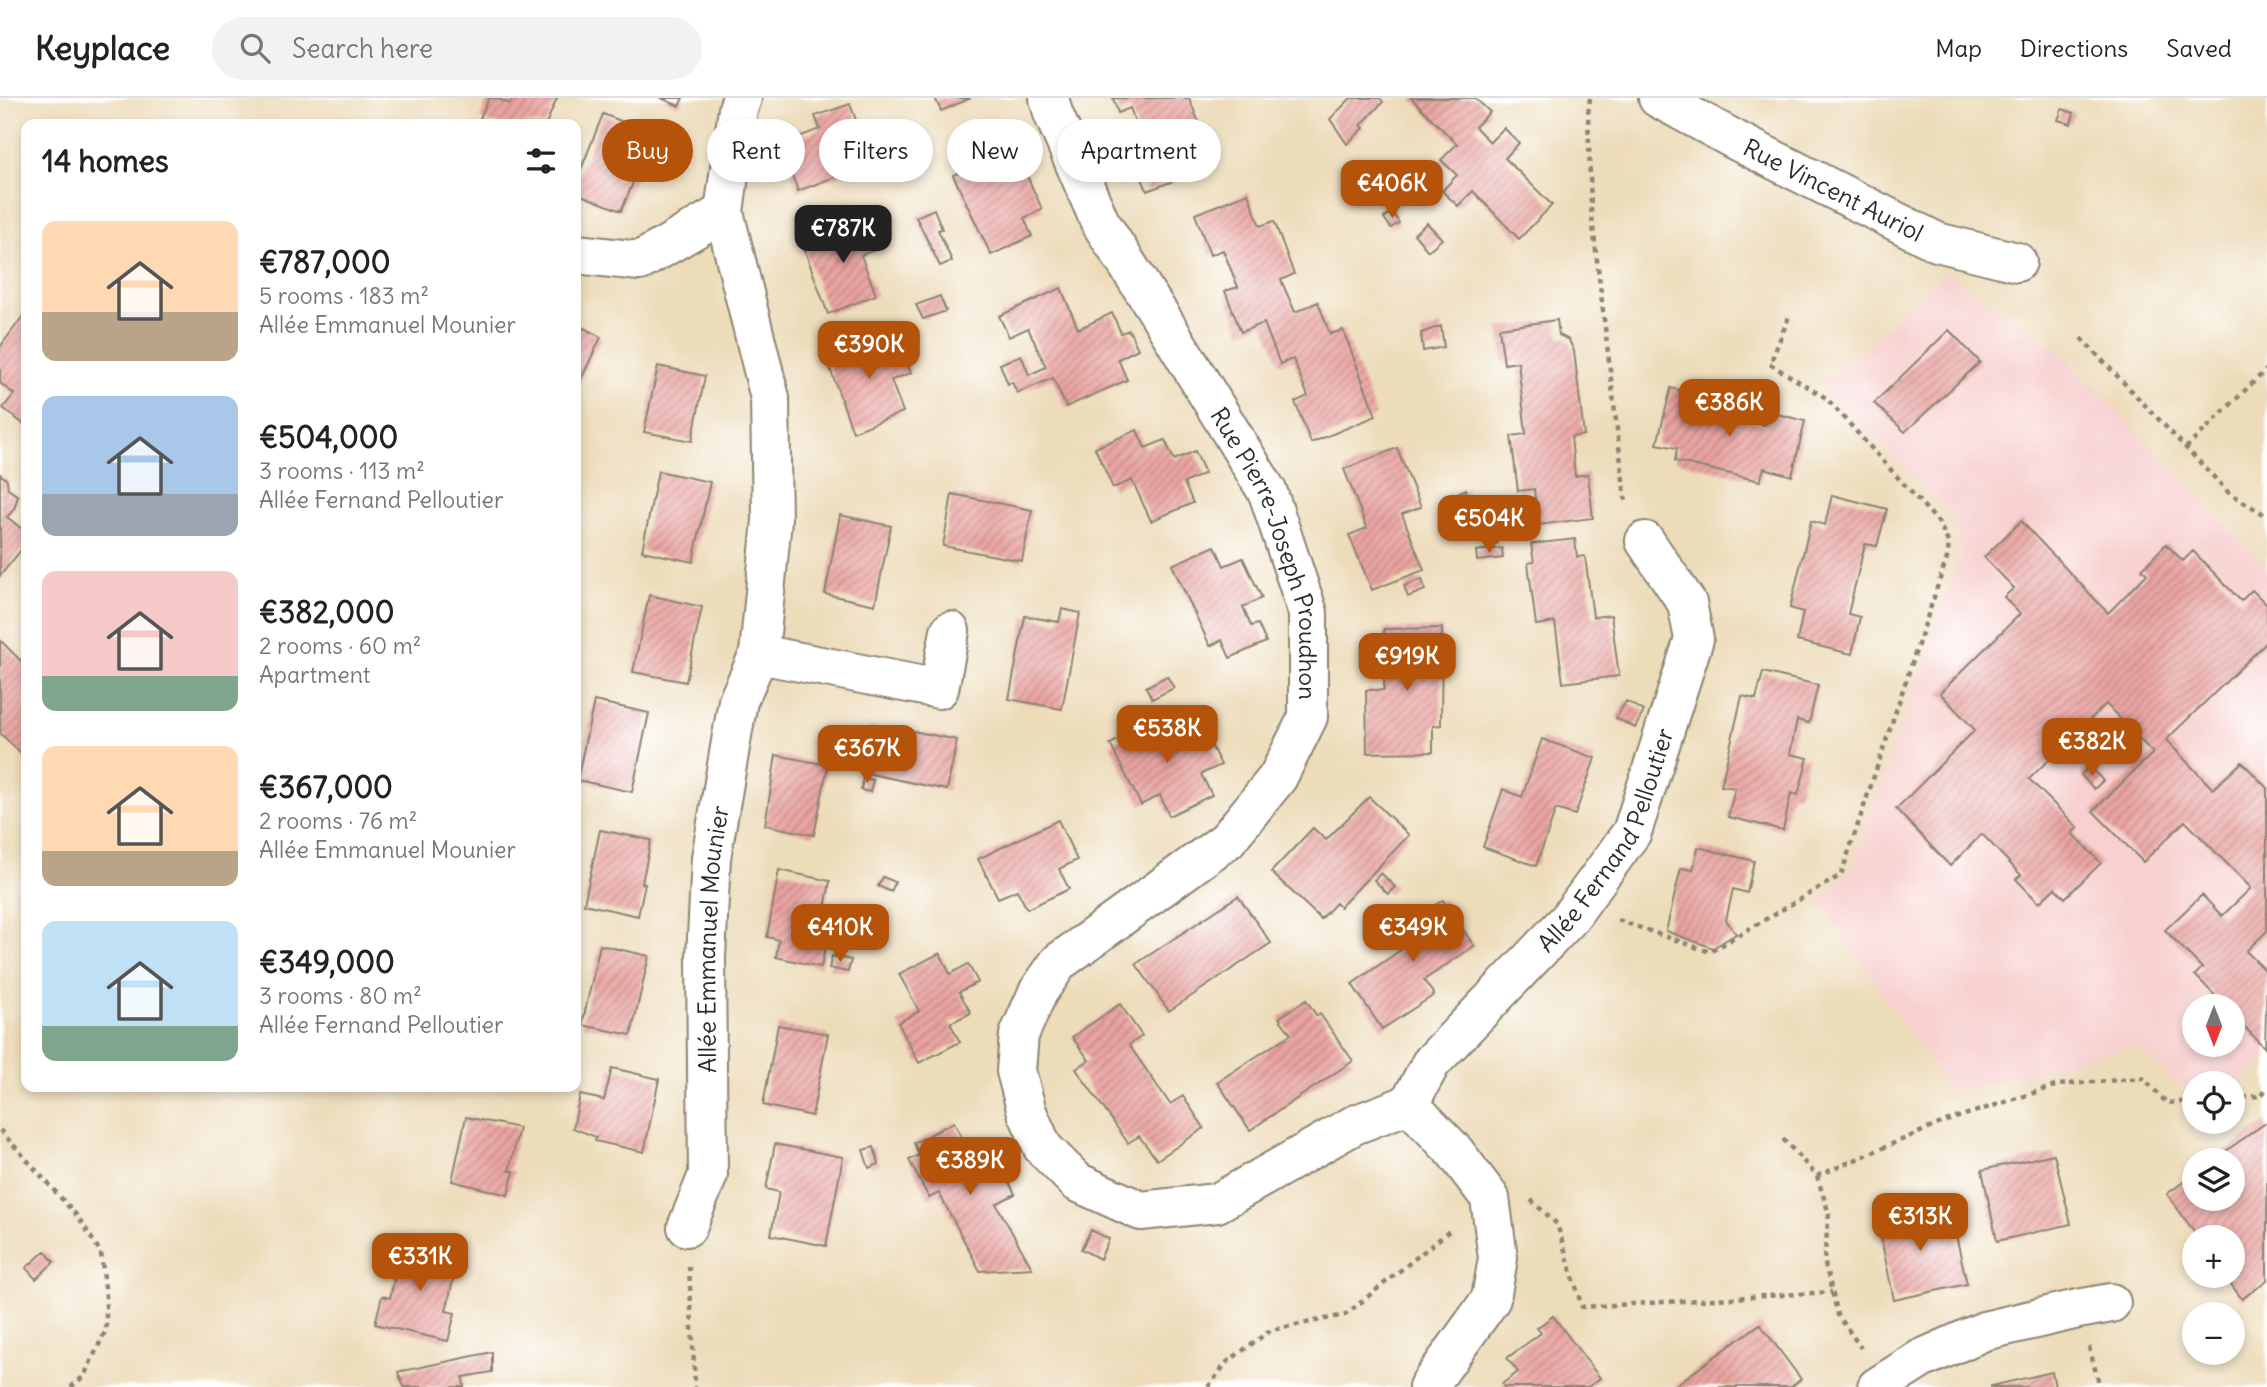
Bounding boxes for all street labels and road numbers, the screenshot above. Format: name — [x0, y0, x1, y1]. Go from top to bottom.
street label: Rue Vincent Auriol — [1738, 132, 1928, 248]
street label: Rue Pierre-Joseph Proudhon — [1204, 402, 1324, 700]
street label: Allée Fernand Pelloutier — [1531, 724, 1679, 958]
street label: Allée Emmanuel Mounier — [691, 803, 735, 1073]

